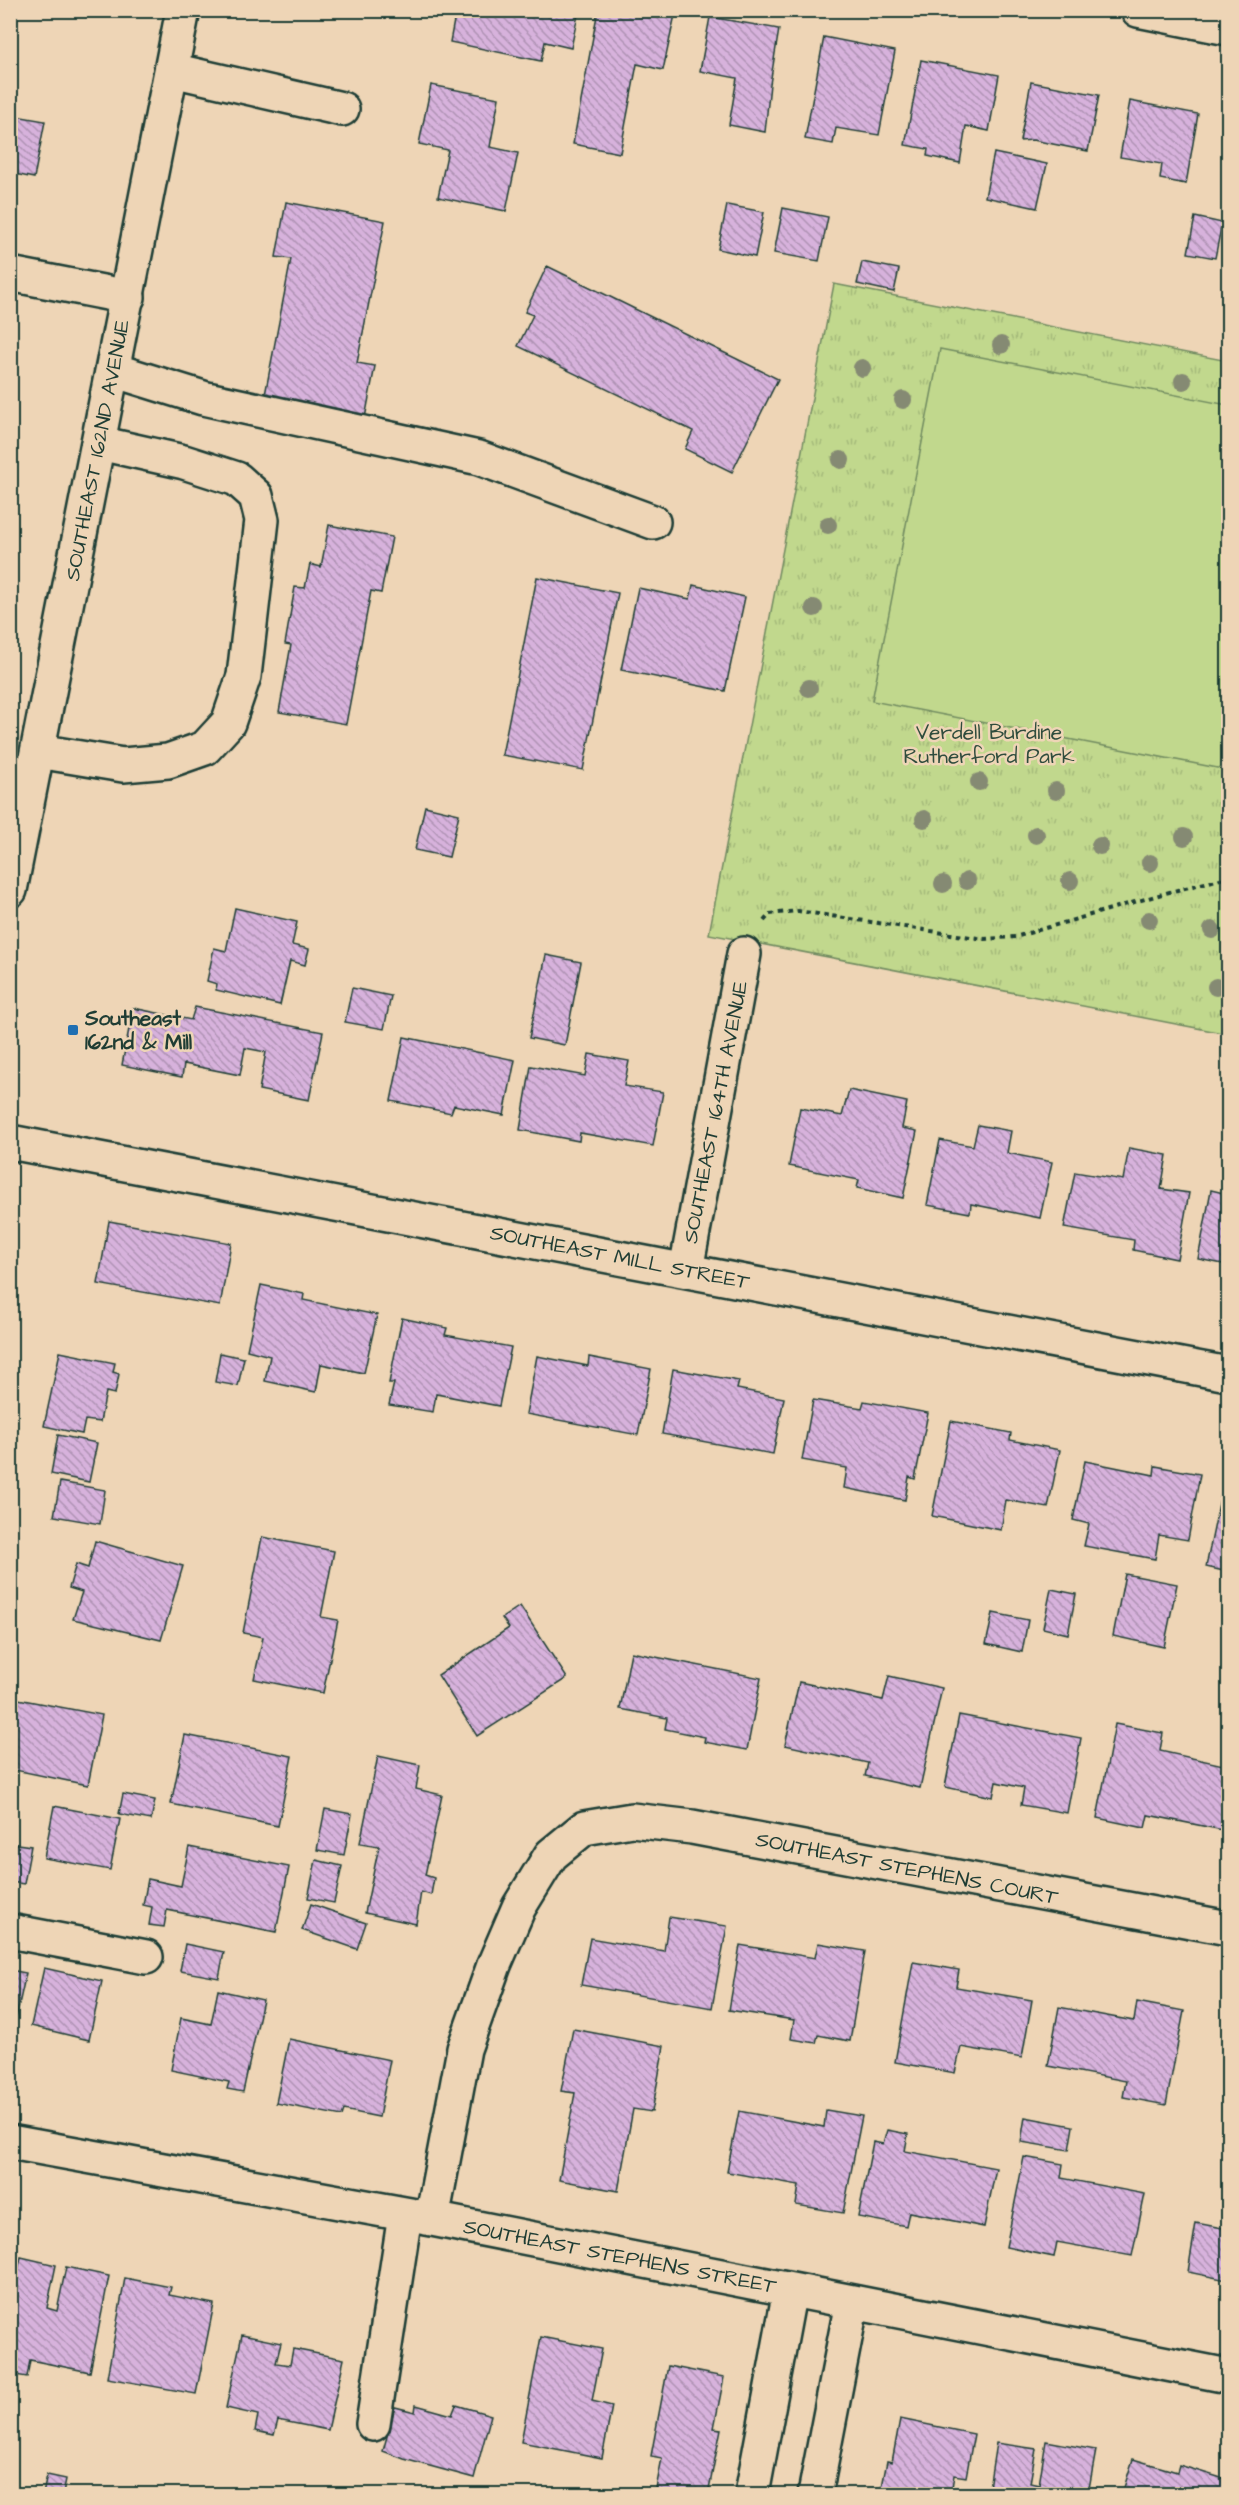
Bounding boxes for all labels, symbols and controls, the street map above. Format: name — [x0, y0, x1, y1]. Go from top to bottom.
street label: SOUTHEAST 162ND AVENUE — [58, 316, 137, 583]
park label: Verdell Burdine Rutherford Park — [903, 718, 1075, 771]
street label: SOUTHEAST 164TH AVENUE — [676, 978, 755, 1246]
place label: Southeast 162nd & Mill — [84, 1004, 193, 1057]
marker: Southeast 162nd & Mill — [66, 1023, 80, 1037]
street label: SOUTHEAST MILL STREET — [488, 1218, 753, 1297]
street label: SOUTHEAST STEPHENS COURT — [753, 1825, 1061, 1912]
street label: SOUTHEAST STEPHENS STREET — [461, 2212, 780, 2301]

